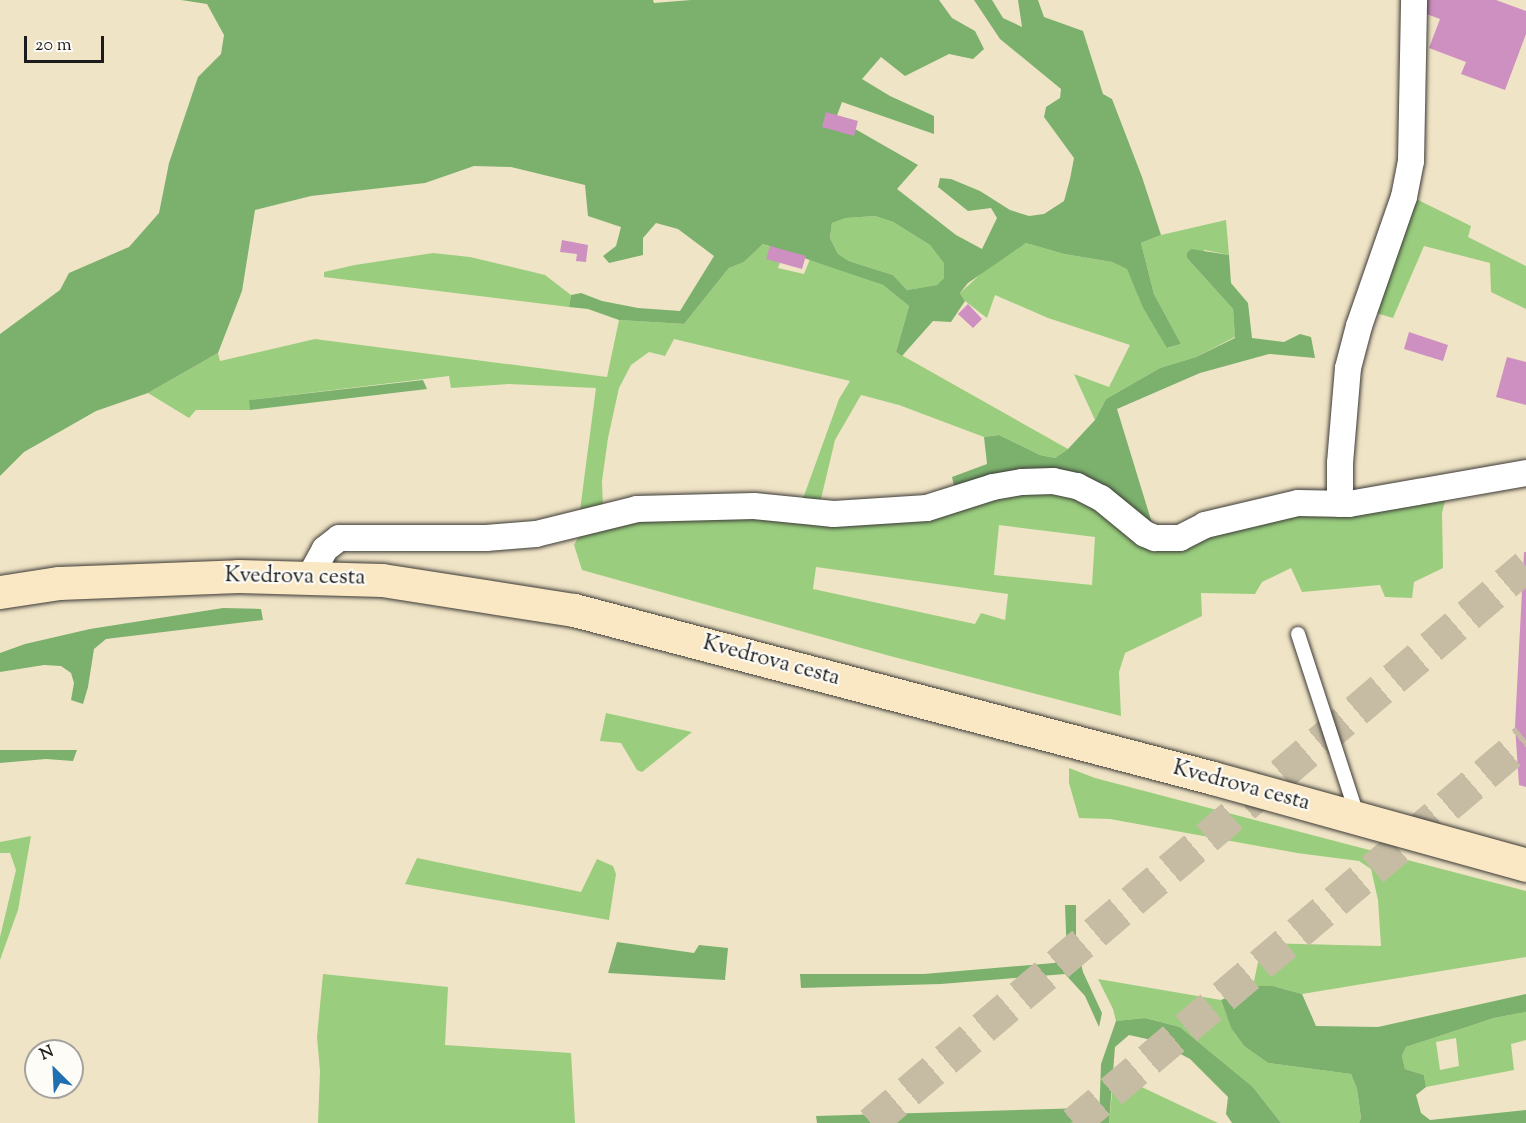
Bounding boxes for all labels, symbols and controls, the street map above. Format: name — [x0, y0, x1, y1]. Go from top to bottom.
scale bar — [27, 24, 106, 62]
text: 20 m — [35, 33, 72, 59]
street label: Kvedrova cesta — [225, 564, 365, 592]
street label: Kvedrova cesta — [700, 631, 842, 693]
street label: Kvedrova cesta — [1170, 756, 1312, 818]
north arrow — [24, 1039, 84, 1099]
text: N — [37, 1041, 58, 1067]

